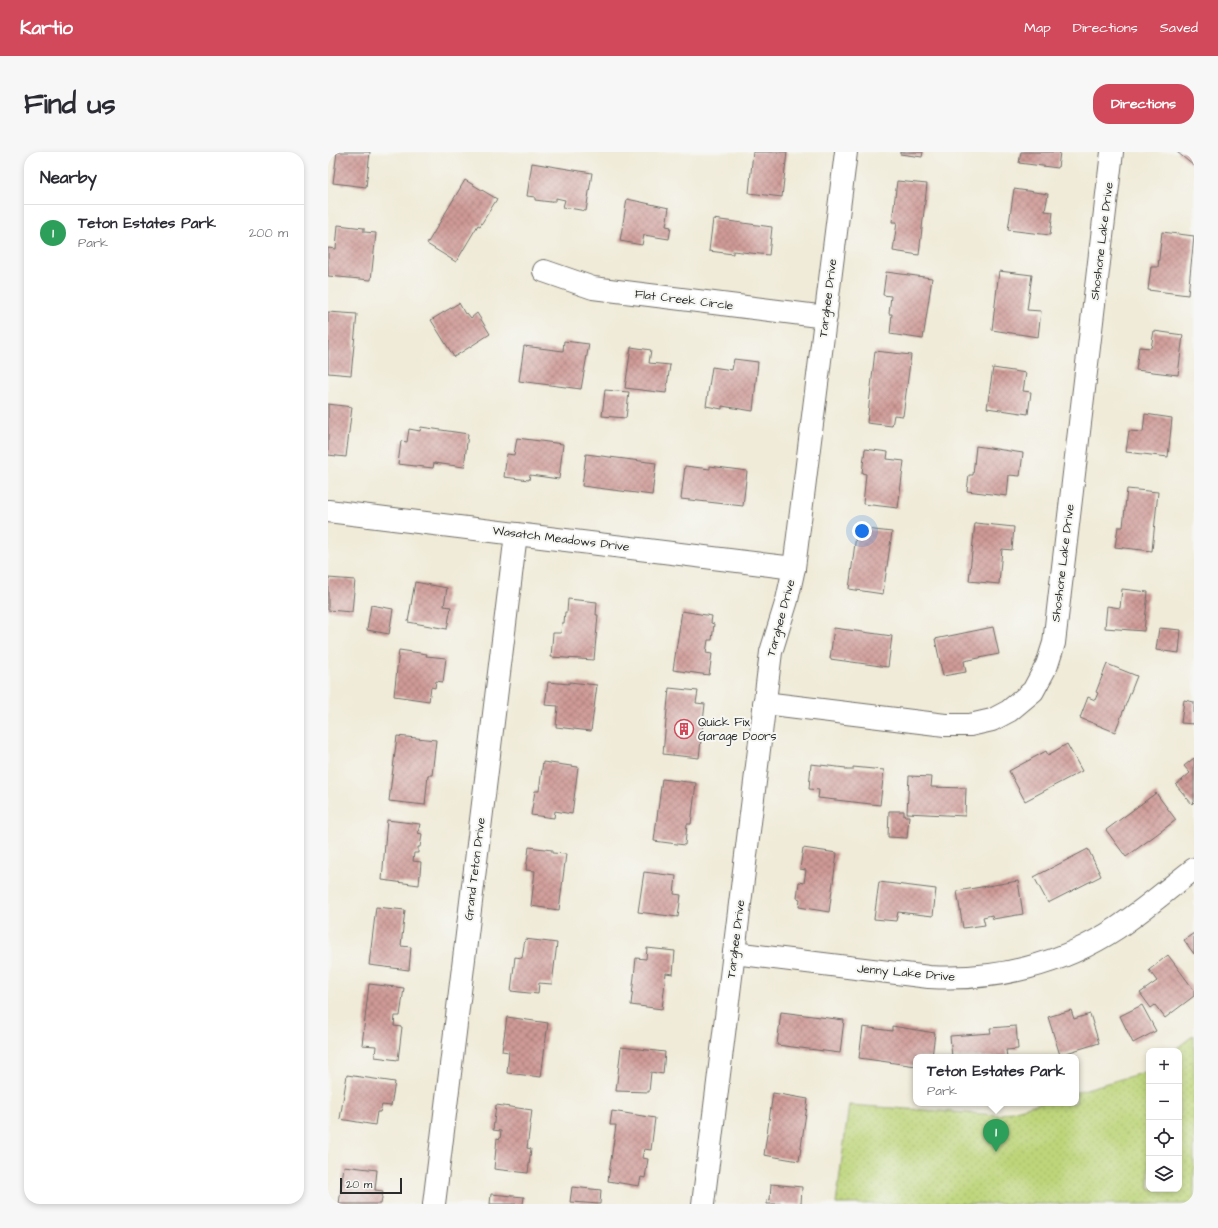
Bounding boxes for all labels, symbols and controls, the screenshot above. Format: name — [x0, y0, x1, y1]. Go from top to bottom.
text: Kartio — [20, 15, 73, 42]
text: Map — [1024, 18, 1051, 38]
text: Directions — [1073, 18, 1138, 38]
text: Saved — [1160, 18, 1198, 38]
button: Directions — [1093, 84, 1194, 124]
text: Find us — [24, 85, 115, 124]
text: Nearby — [40, 166, 97, 190]
street label: Shoshone Lake Drive — [1086, 181, 1118, 301]
text: Teton Estates Park — [78, 213, 216, 234]
text: 1 — [52, 224, 54, 242]
text: 200 m — [249, 224, 288, 242]
text: Park — [78, 234, 108, 252]
street label: Targhee Drive — [815, 257, 842, 338]
street label: Flat Creek Circle — [634, 286, 735, 315]
street label: Shoshone Lake Drive — [1047, 503, 1079, 623]
your location — [852, 521, 872, 541]
street label: Wasatch Meadows Drive — [492, 522, 631, 556]
street label: Targhee Drive — [763, 577, 801, 659]
place label: Quick Fix Garage Doors — [698, 714, 777, 746]
building icon: Quick Fix Garage Doors — [673, 718, 695, 740]
street label: Grand Teton Drive — [460, 816, 490, 921]
street label: Targhee Drive — [723, 898, 750, 979]
street label: Jenny Lake Drive — [856, 960, 956, 987]
map controls — [1146, 1048, 1182, 1192]
button: + — [1146, 1048, 1182, 1084]
popup — [913, 1054, 1079, 1106]
text: Teton Estates Park — [927, 1061, 1065, 1082]
text: Park — [927, 1082, 957, 1100]
button: − — [1146, 1084, 1182, 1120]
pin: 1 — [983, 1119, 1009, 1152]
button: locate — [1146, 1120, 1182, 1156]
button: layers — [1146, 1156, 1182, 1192]
scale bar — [340, 1176, 402, 1195]
text: 20 m — [346, 1177, 372, 1192]

